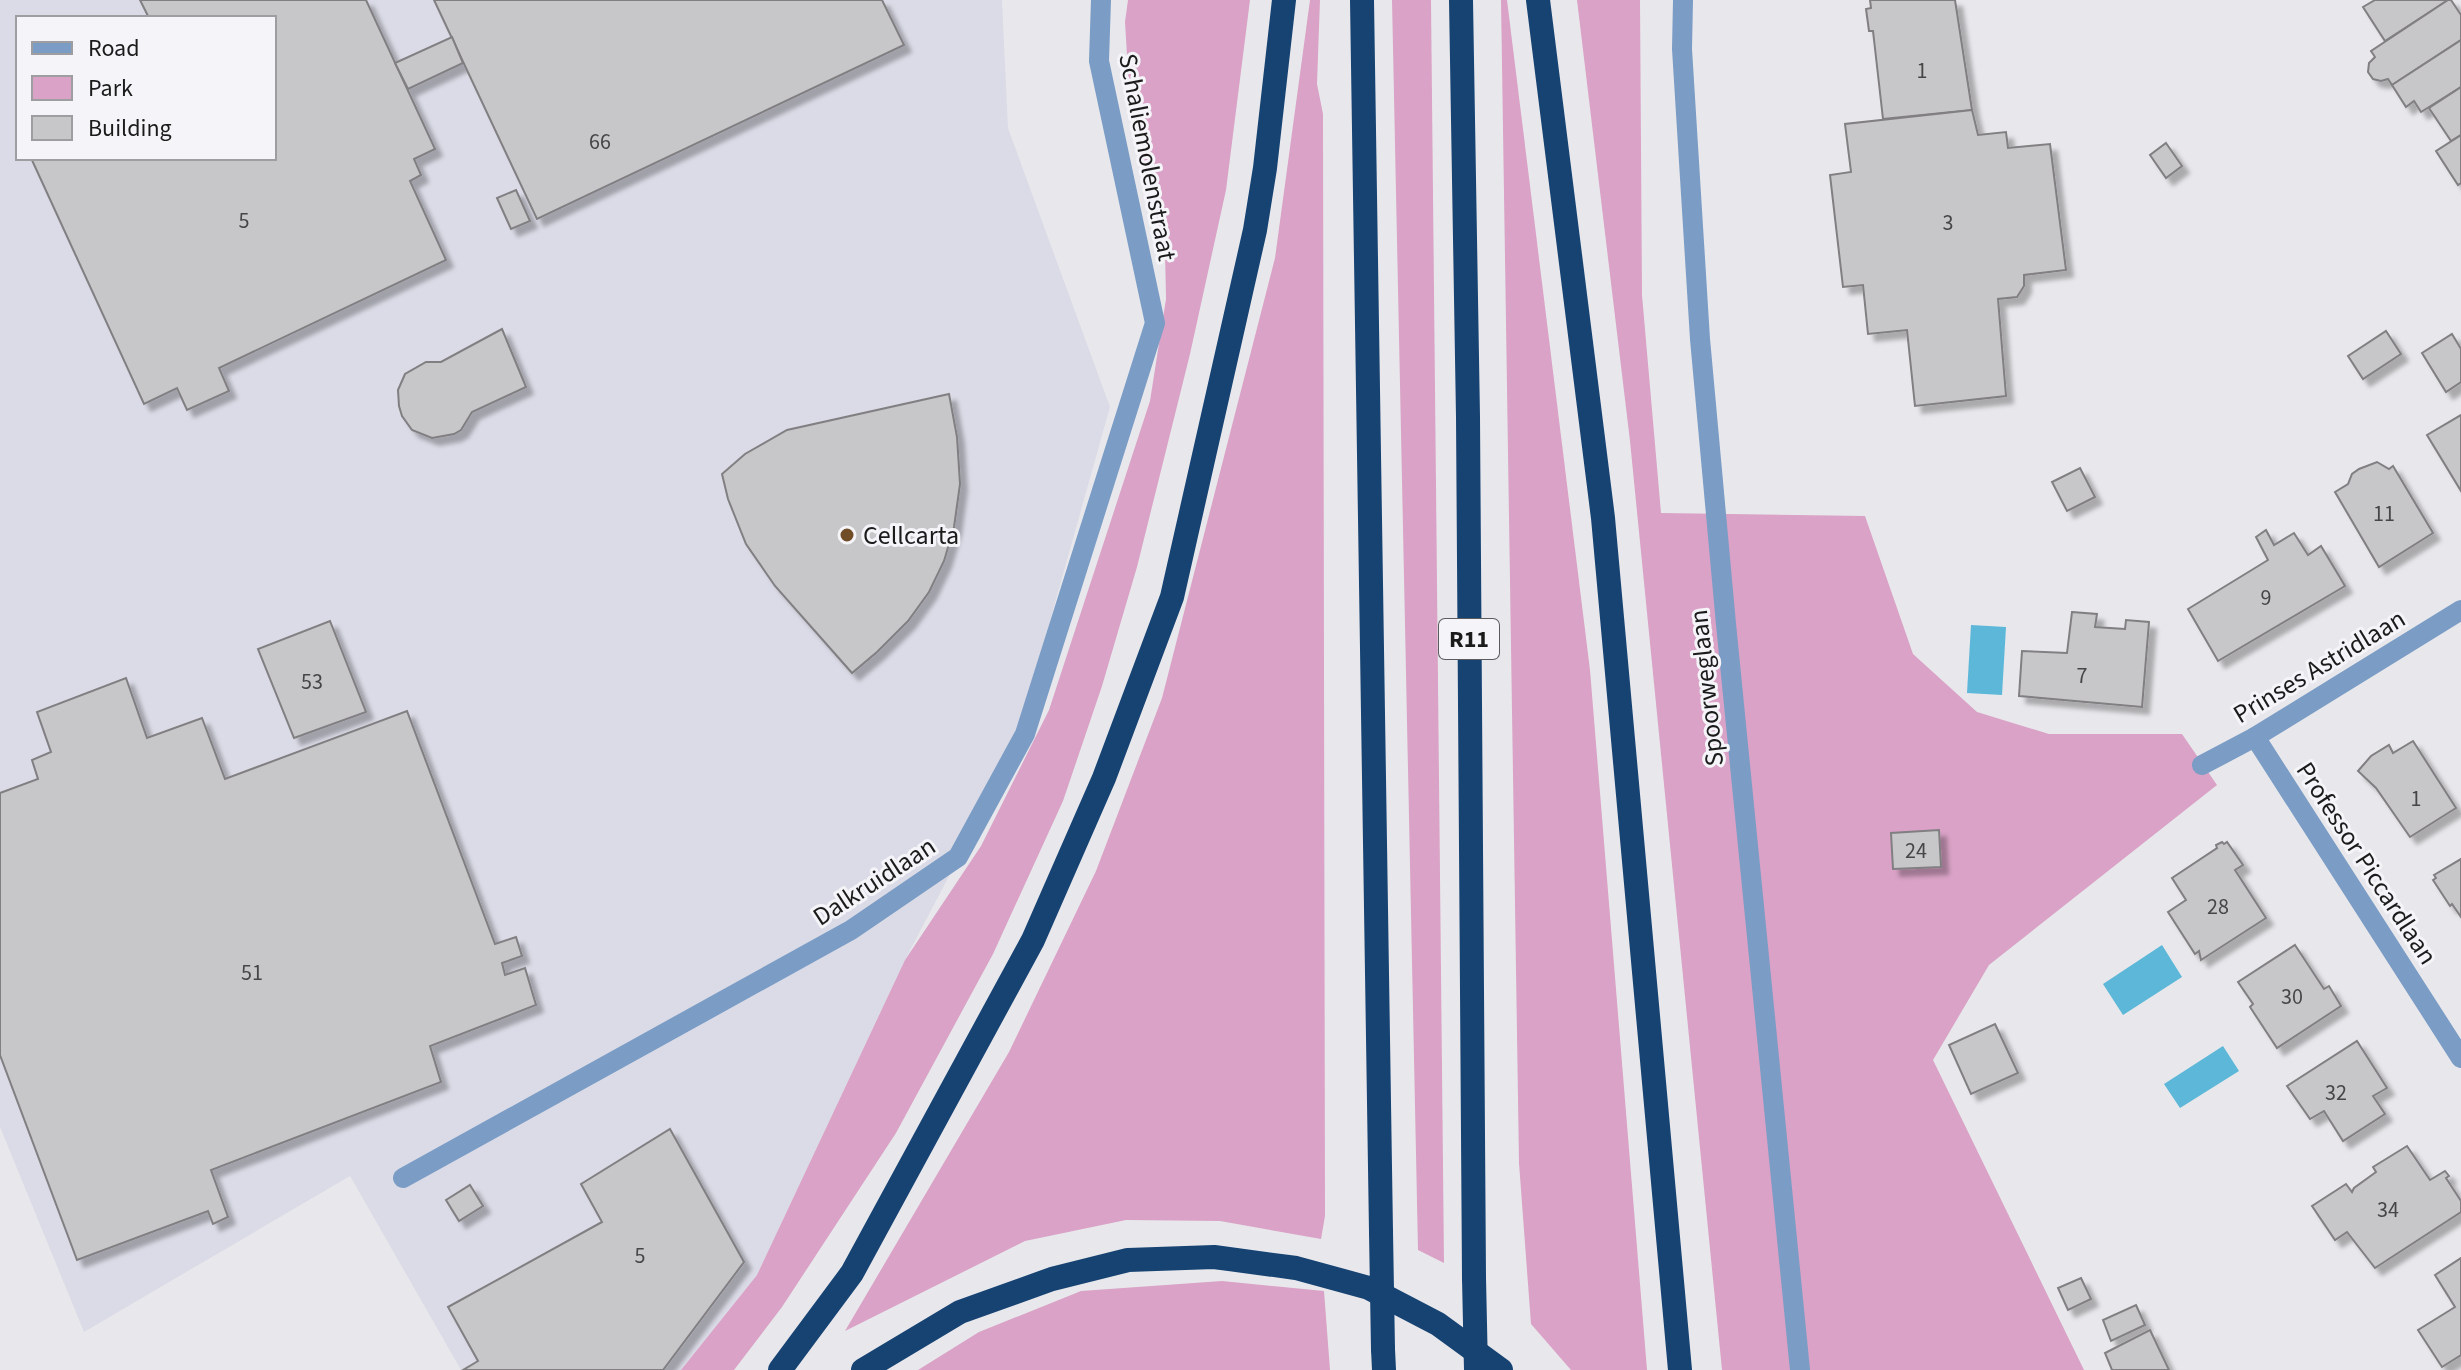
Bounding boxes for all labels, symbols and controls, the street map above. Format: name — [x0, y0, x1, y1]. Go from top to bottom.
legend — [16, 16, 276, 160]
text: Road — [88, 31, 140, 66]
street label: Schaliemolenstraat — [1109, 50, 1186, 264]
house number: 1 — [1917, 55, 1927, 87]
text: Park — [88, 71, 133, 106]
text: Building — [88, 111, 172, 146]
house number: 66 — [589, 126, 611, 158]
house number: 5 — [239, 205, 249, 237]
house number: 3 — [1943, 207, 1953, 239]
house number: 11 — [2373, 498, 2395, 530]
place label: Cellcarta — [863, 517, 959, 554]
marker: Cellcarta — [838, 526, 856, 544]
house number: 9 — [2261, 582, 2271, 614]
street label: Prinses Astridlaan — [2226, 600, 2412, 733]
street label: Spoorweglaan — [1680, 608, 1733, 768]
road number: R11 — [1439, 619, 1499, 659]
house number: 7 — [2077, 660, 2088, 692]
house number: 53 — [301, 666, 323, 698]
street label: Professor Piccardlaan — [2287, 755, 2446, 972]
house number: 1 — [2411, 783, 2421, 815]
street label: Dalkruidlaan — [806, 828, 943, 935]
house number: 24 — [1905, 835, 1927, 867]
house number: 28 — [2207, 891, 2229, 923]
house number: 51 — [241, 957, 263, 989]
house number: 30 — [2281, 981, 2303, 1013]
house number: 32 — [2325, 1077, 2347, 1109]
house number: 34 — [2377, 1194, 2399, 1226]
house number: 5 — [635, 1240, 645, 1272]

